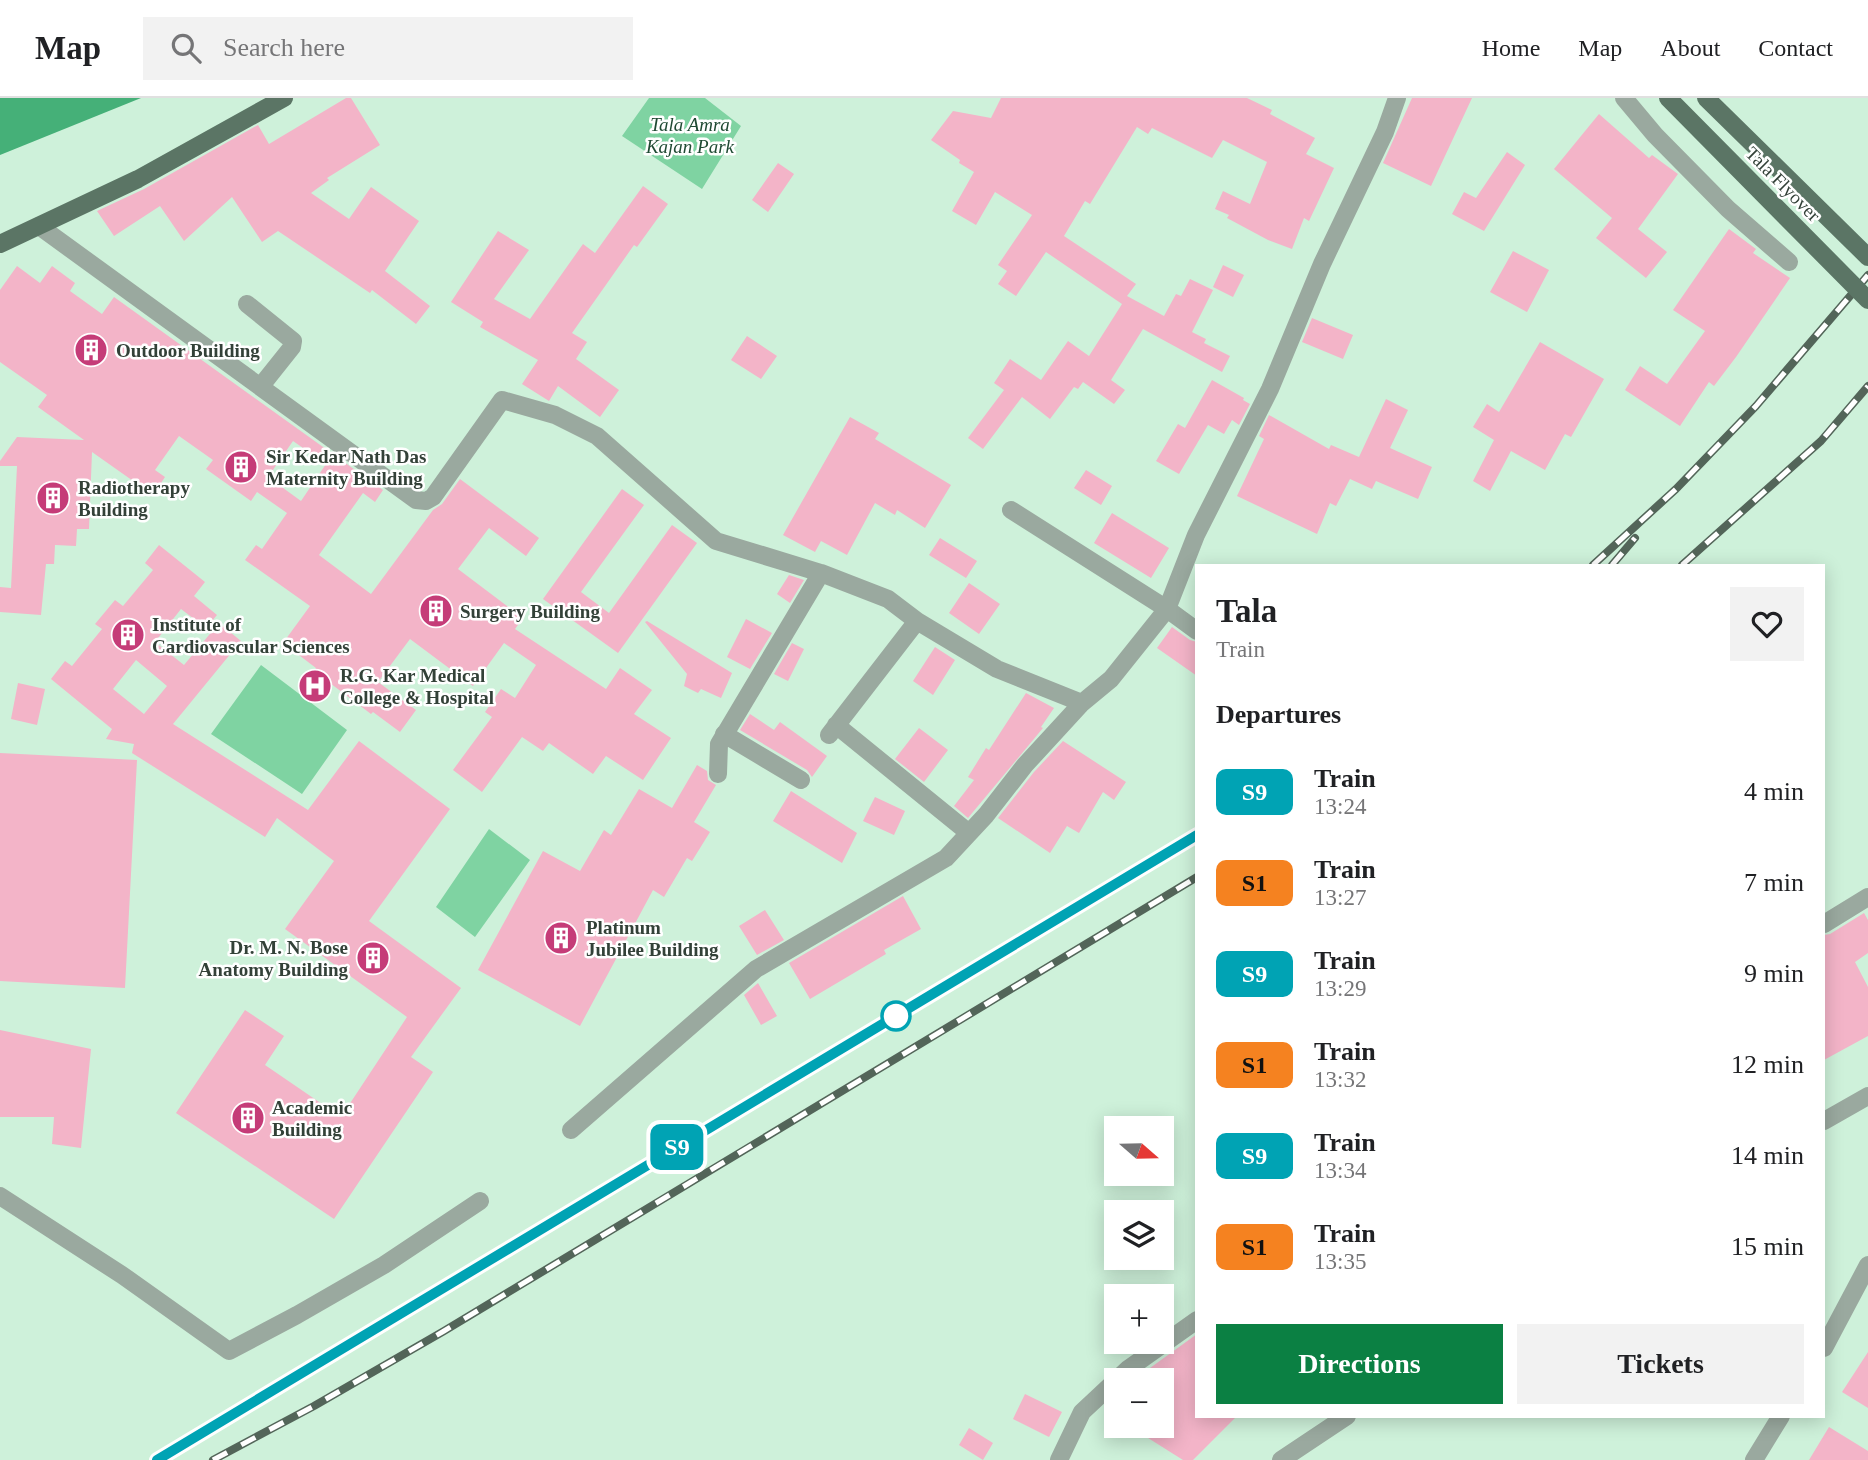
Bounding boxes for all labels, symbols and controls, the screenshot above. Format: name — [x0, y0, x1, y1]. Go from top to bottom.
search box — [143, 17, 633, 80]
icon: search — [167, 29, 205, 67]
text: Map — [35, 30, 101, 66]
text: Search here — [223, 33, 345, 62]
text: Home — [1482, 35, 1540, 61]
text: Map — [1578, 35, 1622, 61]
text: About — [1660, 35, 1720, 61]
text: Contact — [1758, 35, 1833, 61]
park label: Tala Amra Kajan Park — [645, 114, 735, 157]
street label: Tala Flyover — [1742, 143, 1825, 226]
building icon: Outdoor Building — [72, 331, 110, 369]
place label: Outdoor Building — [116, 340, 260, 361]
place label: Sir Kedar Nath Das Maternity Building — [266, 446, 426, 489]
building icon: Sir Kedar Nath Das Maternity Building — [222, 448, 260, 486]
place label: Radiotherapy Building — [78, 477, 190, 520]
building icon: Radiotherapy Building — [34, 479, 72, 517]
button: heart — [1730, 587, 1804, 661]
building icon: Surgery Building — [417, 592, 455, 630]
text: Tala — [1216, 593, 1277, 629]
place label: Surgery Building — [460, 601, 600, 622]
place label: Institute of Cardiovascular Sciences — [152, 614, 350, 657]
building icon: Institute of Cardiovascular Sciences — [109, 616, 147, 654]
text: Train — [1216, 637, 1265, 662]
place label: R.G. Kar Medical College & Hospital — [340, 665, 494, 708]
hospital icon: R.G. Kar Medical College & Hospital — [296, 667, 334, 705]
text: Departures — [1216, 700, 1341, 729]
text: Train — [1314, 764, 1376, 793]
text: 4 min — [1744, 777, 1804, 806]
text: S9 — [1242, 779, 1267, 805]
text: 13:24 — [1314, 794, 1366, 819]
text: Train — [1314, 855, 1376, 884]
text: 7 min — [1744, 868, 1804, 897]
text: S1 — [1242, 870, 1267, 896]
text: 13:27 — [1314, 885, 1366, 910]
place label: Platinum Jubilee Building — [586, 917, 719, 960]
building icon: Platinum Jubilee Building — [542, 919, 580, 957]
place label: Dr. M. N. Bose Anatomy Building — [199, 937, 348, 980]
building icon: Dr. M. N. Bose Anatomy Building — [354, 939, 392, 977]
text: Train — [1314, 946, 1376, 975]
text: 9 min — [1744, 959, 1804, 988]
text: S9 — [1242, 961, 1267, 987]
text: 13:29 — [1314, 976, 1366, 1001]
unlabelled marker — [881, 1001, 911, 1031]
text: Train — [1314, 1037, 1376, 1066]
text: 12 min — [1731, 1050, 1804, 1079]
text: S1 — [1242, 1052, 1267, 1078]
text: 13:32 — [1314, 1067, 1366, 1092]
place label: Academic Building — [272, 1097, 352, 1140]
building icon: Academic Building — [229, 1099, 267, 1137]
north arrow — [1104, 1116, 1174, 1186]
map controls — [1104, 1116, 1174, 1438]
line badge: S9 — [646, 1124, 708, 1170]
text: Train — [1314, 1128, 1376, 1157]
text: S9 — [664, 1134, 690, 1160]
text: 14 min — [1731, 1141, 1804, 1170]
text: S9 — [1242, 1143, 1267, 1169]
text: 13:34 — [1314, 1158, 1366, 1183]
button: layers — [1104, 1200, 1174, 1270]
text: Train — [1314, 1219, 1376, 1248]
text: 15 min — [1731, 1232, 1804, 1261]
text: S1 — [1242, 1234, 1267, 1260]
text: 13:35 — [1314, 1249, 1366, 1274]
button: + — [1104, 1284, 1174, 1354]
button: Directions — [1216, 1324, 1503, 1404]
button: Tickets — [1517, 1324, 1804, 1404]
button: − — [1104, 1368, 1174, 1438]

